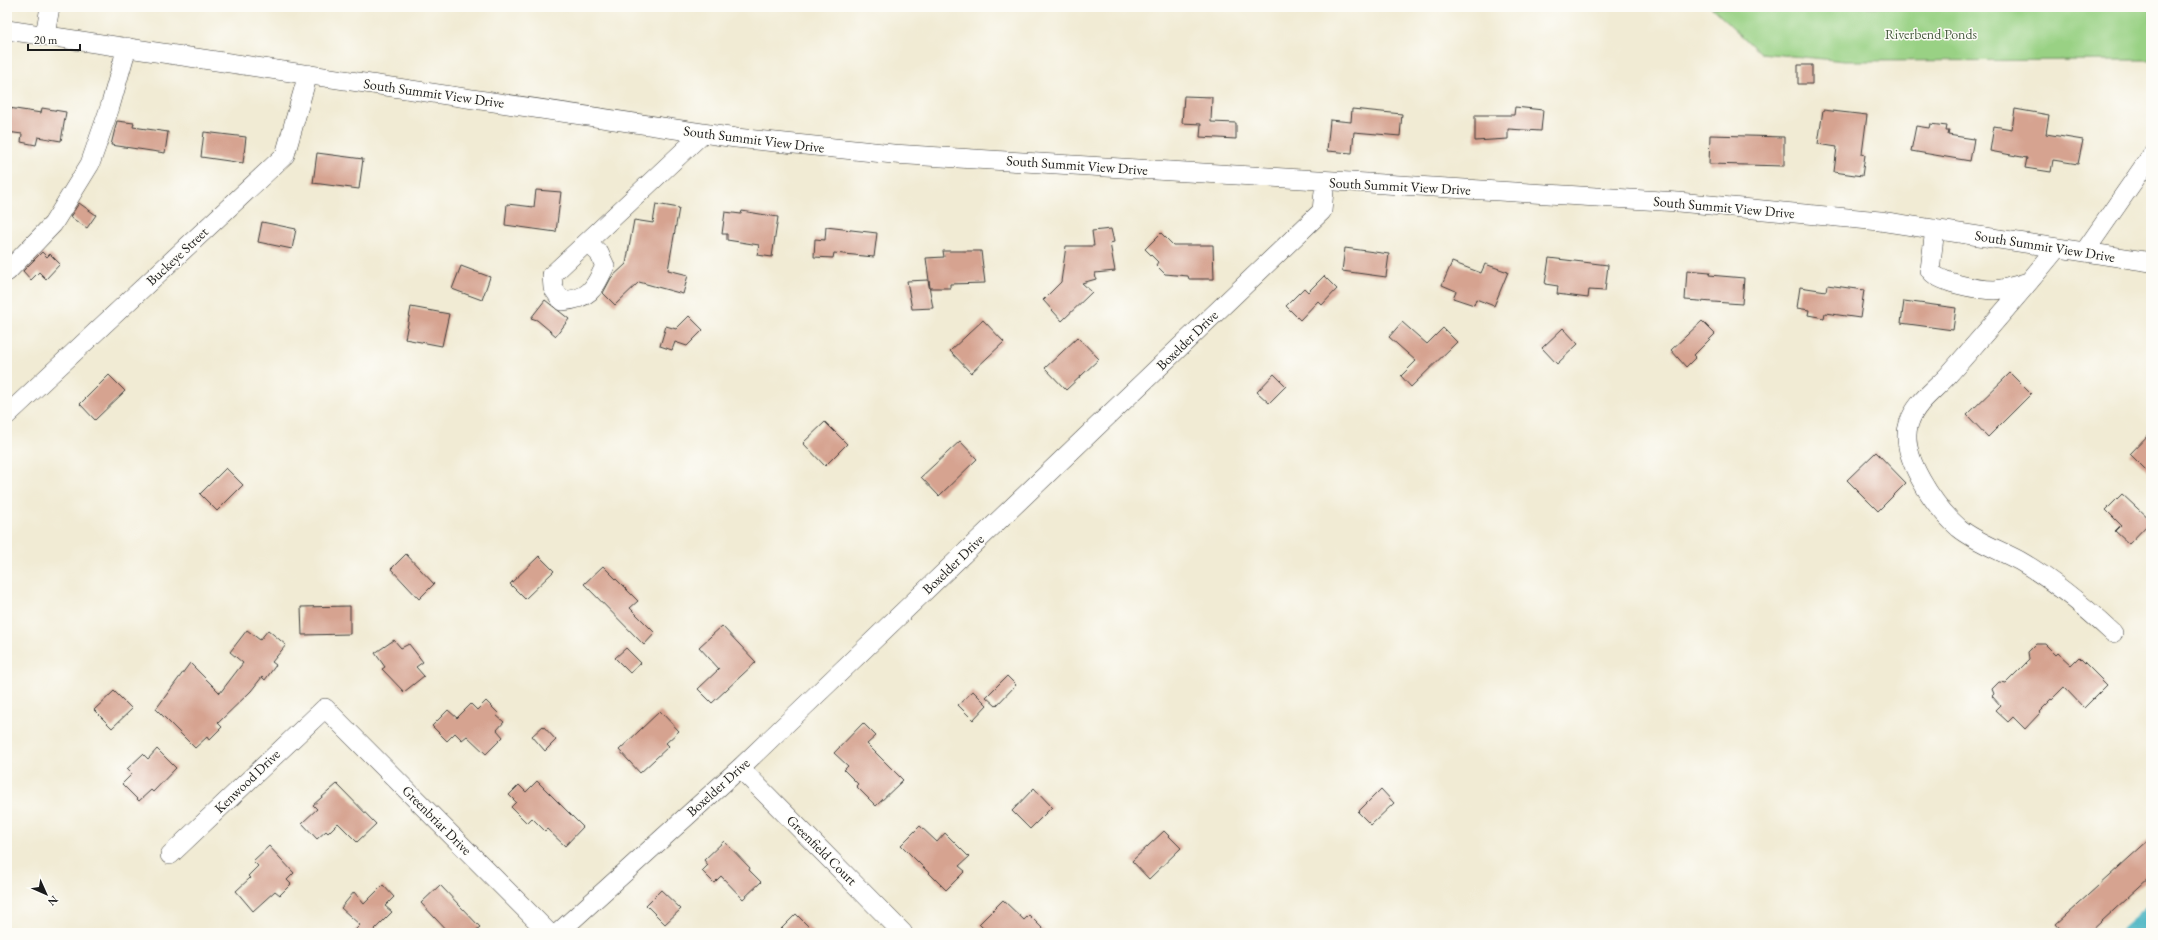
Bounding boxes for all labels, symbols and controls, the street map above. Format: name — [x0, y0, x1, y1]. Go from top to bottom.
park label: Riverbend Ponds — [1885, 25, 1978, 43]
scale bar — [28, 26, 80, 52]
text: 20 m — [34, 32, 58, 48]
street label: South Summit View Drive — [363, 74, 506, 112]
street label: South Summit View Drive — [683, 121, 826, 157]
street label: South Summit View Drive — [1006, 151, 1149, 179]
street label: South Summit View Drive — [1329, 173, 1472, 199]
street label: South Summit View Drive — [1653, 192, 1796, 222]
street label: Buckeye Street — [142, 222, 212, 289]
street label: South Summit View Drive — [1974, 226, 2117, 266]
street label: Boxelder Drive — [1152, 306, 1222, 374]
street label: Boxelder Drive — [918, 530, 988, 598]
street label: Kenwood Drive — [210, 745, 284, 817]
street label: Boxelder Drive — [683, 753, 754, 820]
street label: Greenbriar Drive — [398, 781, 476, 859]
street label: Greenfield Court — [783, 811, 861, 889]
north arrow — [26, 874, 66, 914]
text: N — [45, 893, 61, 909]

